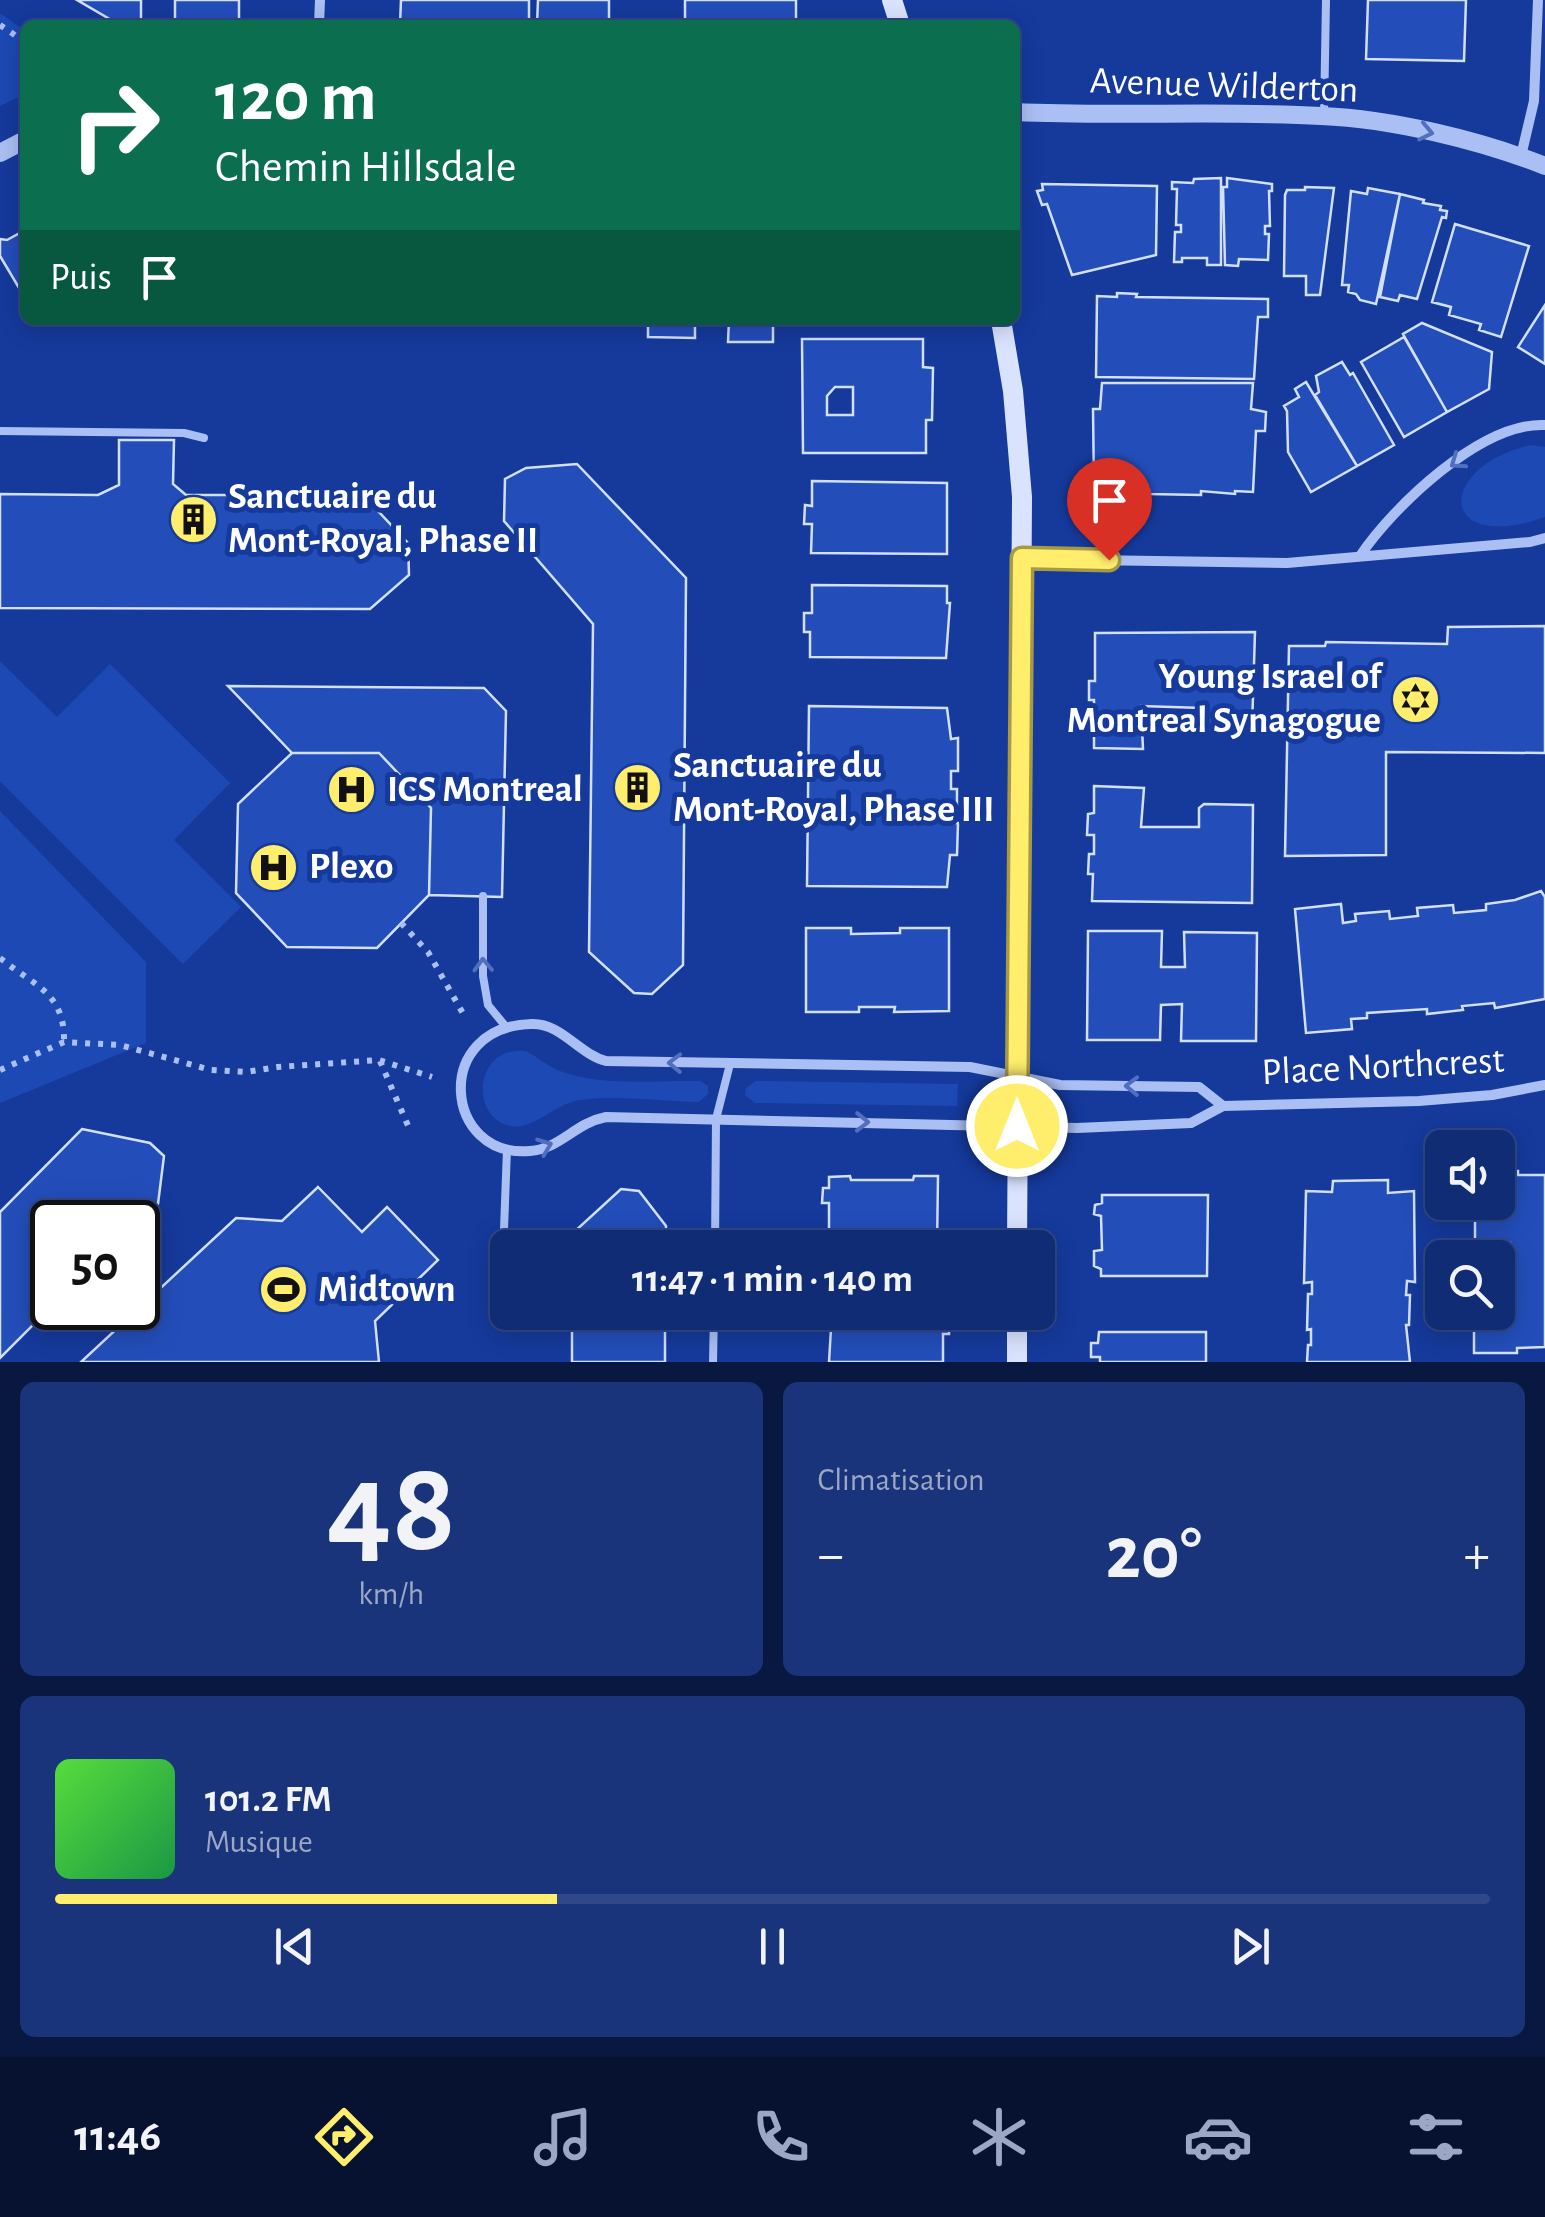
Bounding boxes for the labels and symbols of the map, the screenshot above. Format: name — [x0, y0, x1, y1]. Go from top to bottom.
street label: Avenue Wilderton — [1089, 62, 1359, 110]
one-way arrow — [1417, 121, 1434, 142]
one-way arrow — [1450, 450, 1469, 468]
pin — [1067, 458, 1152, 561]
place label: Sanctuaire du Mont-Royal, Phase II — [228, 478, 538, 560]
building icon: Sanctuaire du Mont-Royal, Phase II — [167, 493, 219, 545]
place label: Young Israel of Montreal Synagogue — [1067, 658, 1383, 740]
synagogue icon: Young Israel of Montreal Synagogue — [1390, 673, 1442, 725]
place label: Sanctuaire du Mont-Royal, Phase III — [673, 747, 994, 829]
building icon: Sanctuaire du Mont-Royal, Phase III — [612, 762, 664, 814]
hospital icon: ICS Montreal — [326, 764, 378, 816]
place label: ICS Montreal — [387, 771, 583, 809]
hospital icon: Plexo — [248, 841, 300, 893]
place label: Plexo — [309, 848, 394, 886]
one-way arrow — [473, 957, 494, 973]
street label: Place Northcrest — [1261, 1042, 1505, 1092]
one-way arrow — [667, 1052, 683, 1073]
position arrow — [965, 1074, 1069, 1178]
one-way arrow — [1124, 1075, 1140, 1097]
one-way arrow — [855, 1112, 871, 1133]
one-way arrow — [535, 1137, 553, 1157]
speed limit sign: 50 — [30, 1200, 160, 1330]
sports icon: Midtown — [257, 1264, 309, 1316]
place label: Midtown — [318, 1271, 456, 1309]

